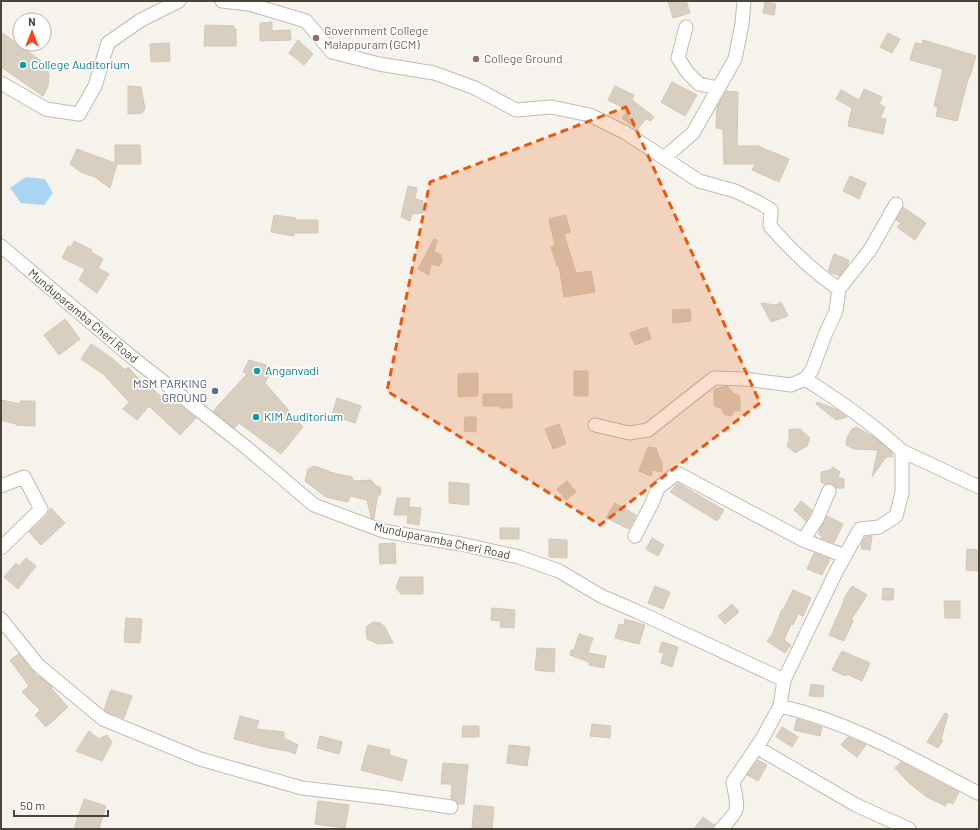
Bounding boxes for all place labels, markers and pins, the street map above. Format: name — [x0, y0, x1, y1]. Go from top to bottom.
place label: Government College Malappuram (GCM) — [324, 23, 428, 51]
marker: Government College Malappuram (GCM) — [311, 33, 321, 43]
place label: College Ground — [484, 51, 563, 65]
marker: College Ground — [471, 54, 481, 64]
place label: College Auditorium — [31, 57, 130, 71]
marker: College Auditorium — [18, 60, 28, 70]
place label: Anganvadi — [265, 363, 319, 377]
marker: Anganvadi — [252, 366, 262, 376]
place label: MSM PARKING GROUND — [133, 376, 207, 404]
marker: MSM PARKING GROUND — [210, 386, 220, 396]
place label: KIM Auditorium — [264, 409, 343, 423]
marker: KIM Auditorium — [251, 412, 261, 422]

